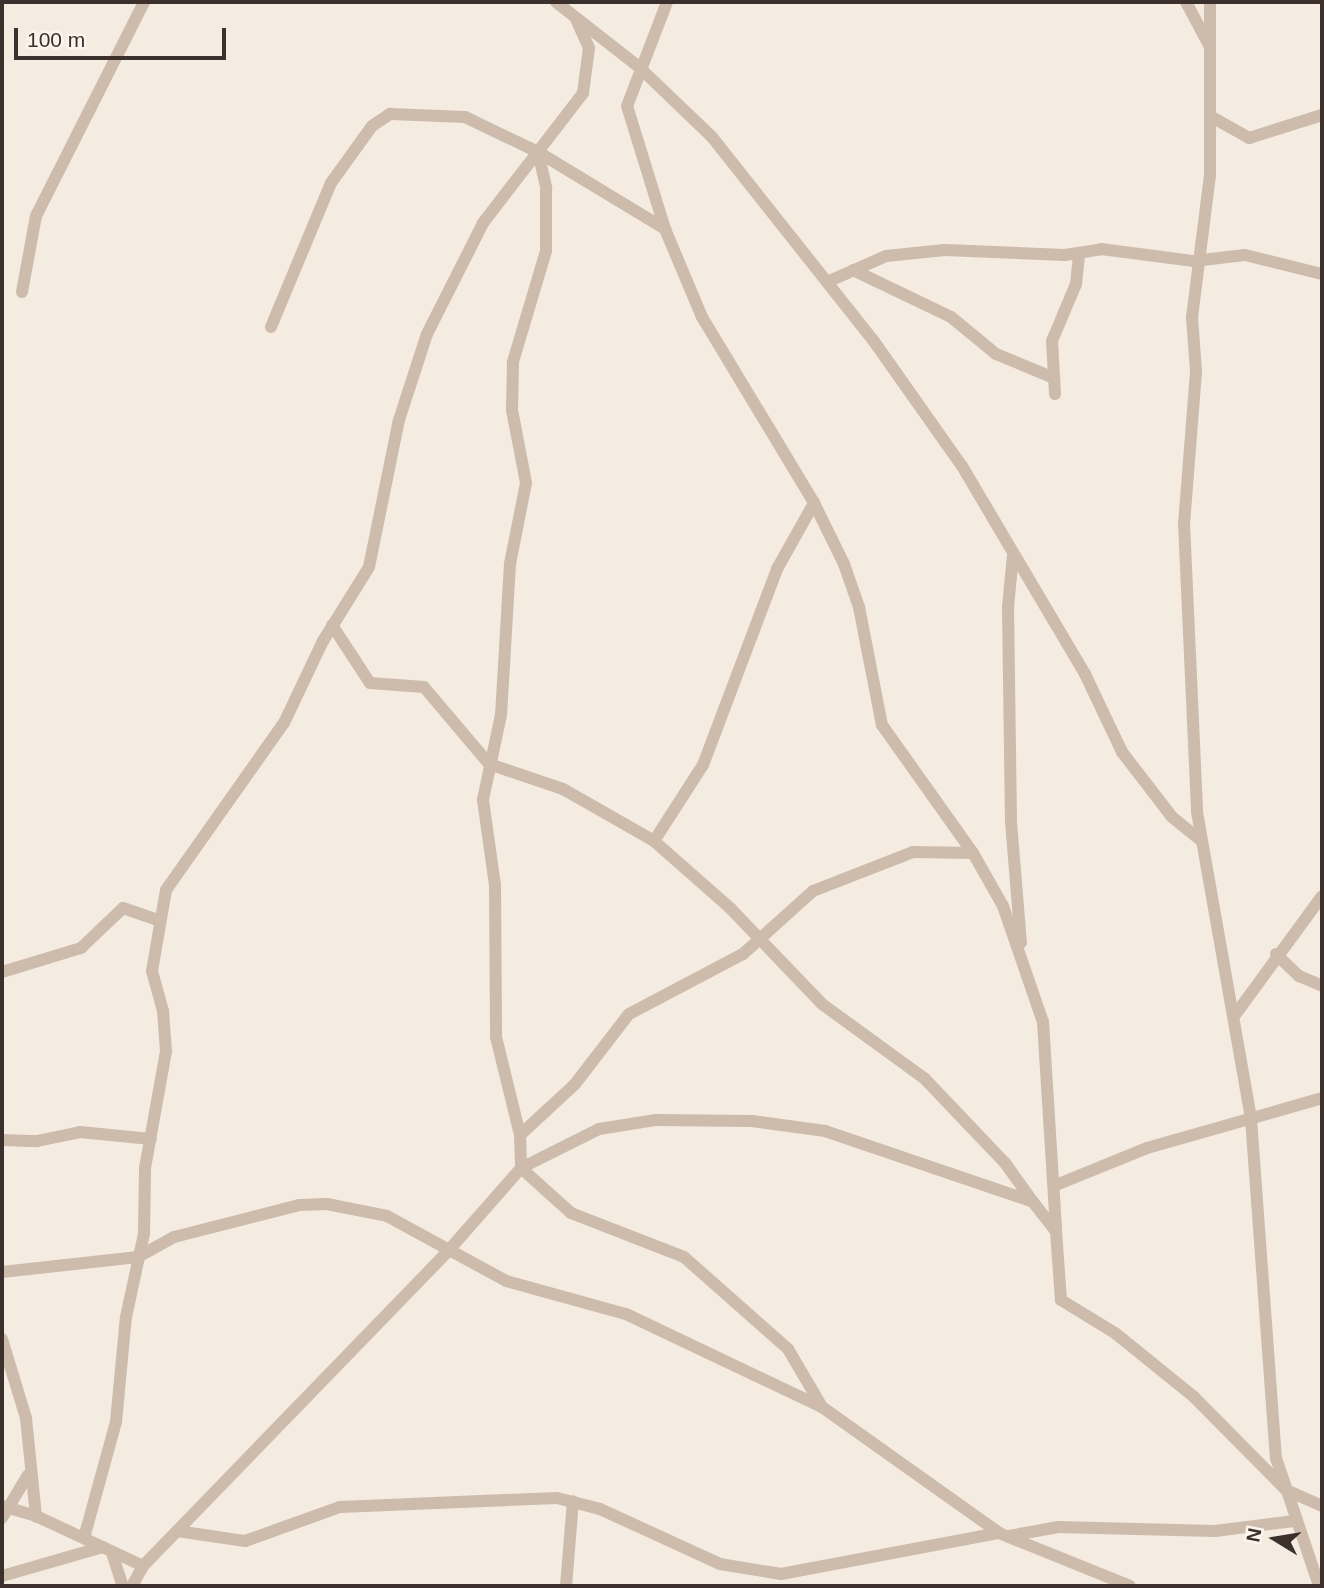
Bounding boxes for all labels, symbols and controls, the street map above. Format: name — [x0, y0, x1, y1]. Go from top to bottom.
scale bar — [18, 14, 229, 58]
text: 100 m — [27, 28, 85, 51]
north arrow — [1240, 1504, 1310, 1574]
text: N — [1242, 1526, 1266, 1544]

